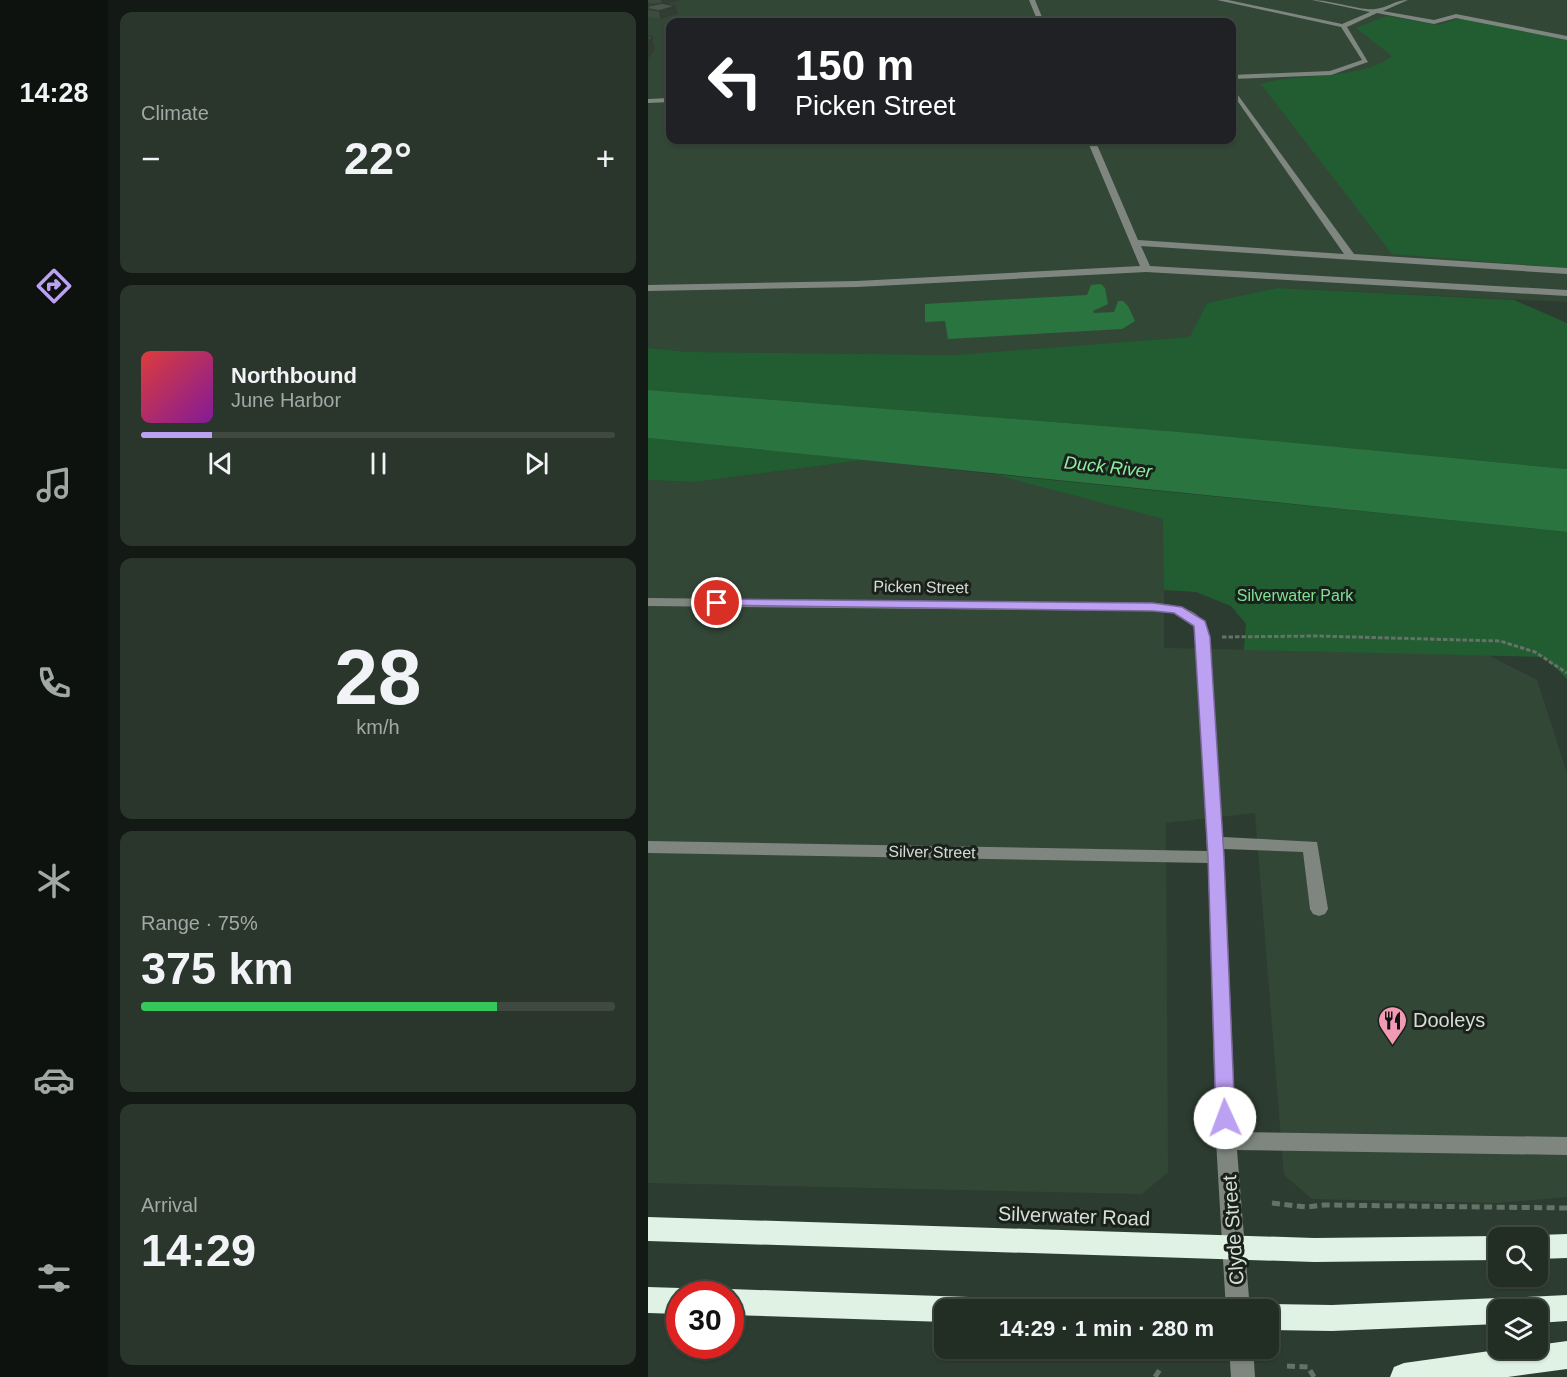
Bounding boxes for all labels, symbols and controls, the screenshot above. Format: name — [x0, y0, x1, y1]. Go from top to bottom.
icon: left — [696, 42, 774, 120]
text: 150 m — [795, 42, 914, 89]
text: 14:28 — [19, 78, 89, 108]
text: Picken Street — [795, 91, 956, 121]
text: Climate — [141, 102, 209, 124]
text: 22° — [344, 133, 412, 184]
text: − — [141, 140, 160, 177]
text: + — [596, 140, 615, 177]
icon: directions — [33, 265, 75, 307]
text: Northbound — [231, 363, 357, 388]
text: June Harbor — [231, 389, 341, 411]
icon: previous — [204, 447, 237, 480]
icon: pause — [362, 447, 395, 480]
icon: next — [520, 447, 553, 480]
water label: Duck River — [1063, 452, 1154, 482]
icon: music — [33, 464, 75, 506]
pin — [691, 577, 742, 628]
street label: Picken Street — [873, 578, 969, 596]
icon: arrive — [700, 586, 733, 619]
park label: Silverwater Park — [1237, 587, 1354, 604]
text: 28 — [335, 633, 421, 721]
icon: phone — [33, 662, 75, 704]
text: km/h — [356, 716, 400, 738]
street label: Silver Street — [888, 843, 976, 861]
icon: climate — [33, 860, 75, 902]
text: Range · 75% — [141, 912, 258, 934]
text: 375 km — [141, 943, 294, 994]
restaurant icon: Dooleys — [1376, 1004, 1408, 1046]
place label: Dooleys — [1413, 1009, 1485, 1031]
icon: car — [33, 1059, 75, 1101]
position arrow — [1193, 1086, 1257, 1150]
street label: Clyde Street — [1218, 1174, 1248, 1286]
text: Arrival — [141, 1194, 198, 1216]
street label: Silverwater Road — [998, 1202, 1150, 1230]
text: 14:29 — [141, 1225, 256, 1276]
map controls — [1488, 1227, 1548, 1359]
button: search — [1488, 1227, 1548, 1287]
icon: filters — [33, 1257, 75, 1299]
speed limit sign: 30 — [666, 1281, 744, 1359]
button: layers — [1488, 1299, 1548, 1359]
text: 14:29 · 1 min · 280 m — [999, 1316, 1214, 1341]

